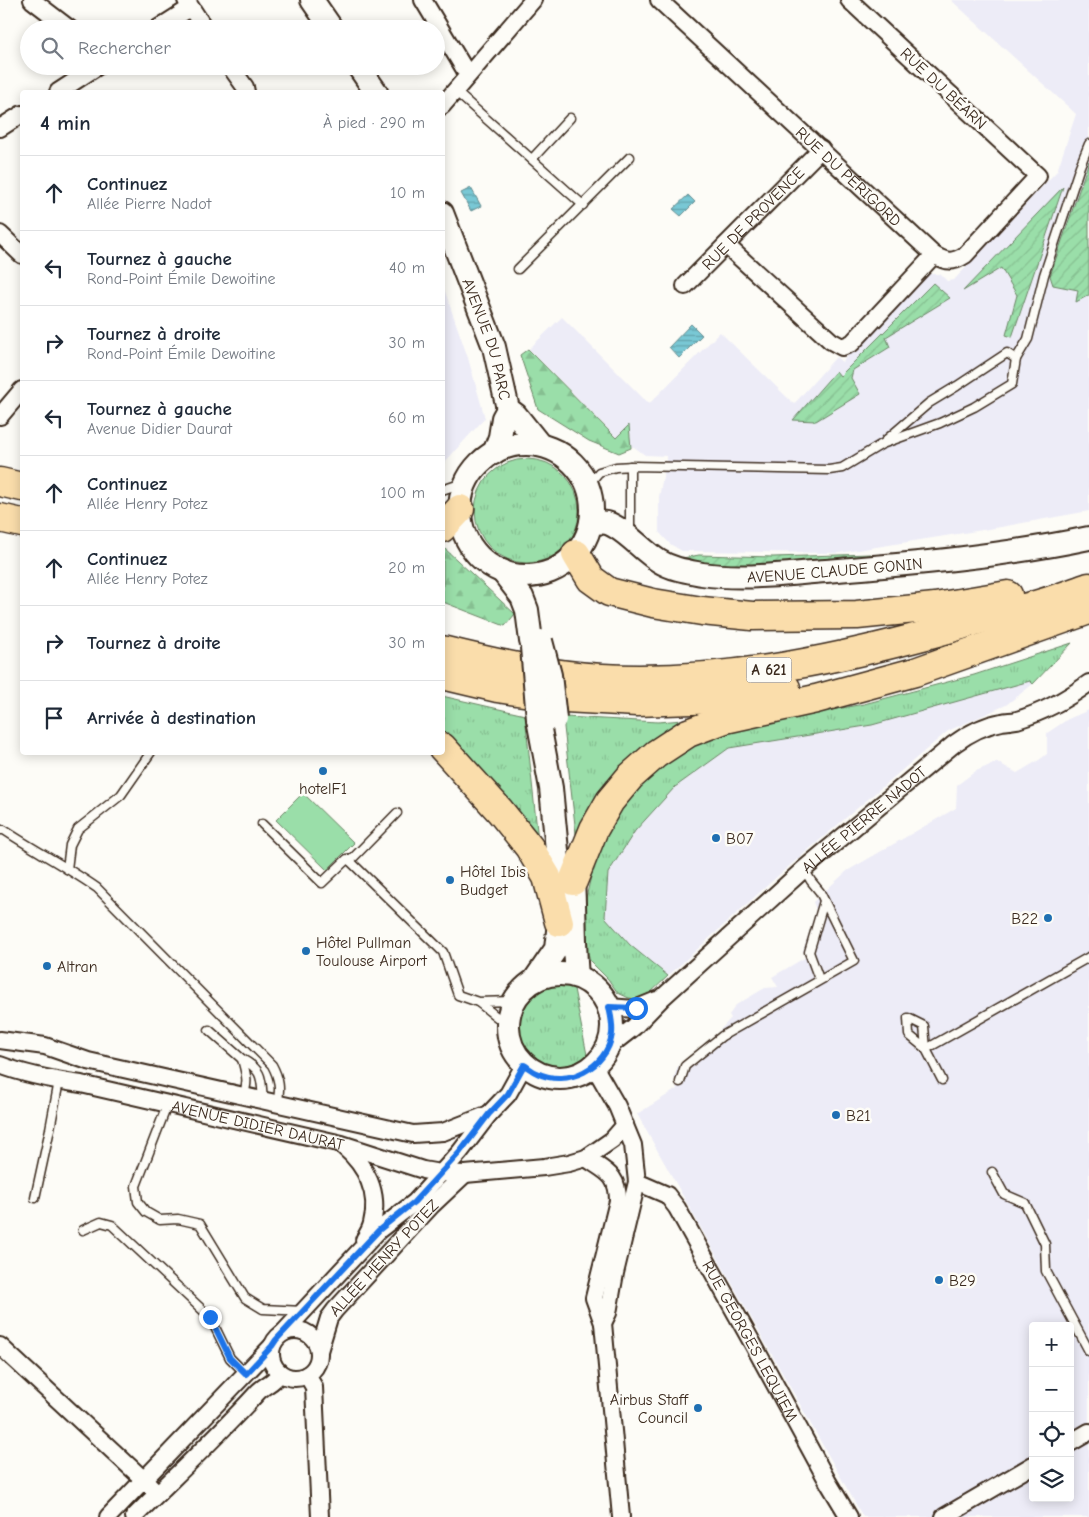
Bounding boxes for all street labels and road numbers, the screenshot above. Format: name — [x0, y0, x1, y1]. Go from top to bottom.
street label: RUE DU BÉARN — [897, 44, 991, 133]
street label: RUE DU PÉRIGORD — [792, 123, 905, 230]
street label: RUE DE PROVENCE — [699, 163, 808, 274]
street label: AVENUE DU PARC — [458, 276, 514, 402]
street label: AVENUE CLAUDE GONIN — [747, 555, 923, 587]
road number: A 621 — [746, 658, 792, 682]
street label: ALLÉE PIERRE NADOT — [798, 763, 931, 877]
street label: AVENUE DIDIER DAURAT — [170, 1097, 346, 1154]
street label: ALLÉE HENRY POTEZ — [326, 1196, 442, 1320]
street label: RUE GEORGES LEQUIEM — [698, 1258, 801, 1425]

